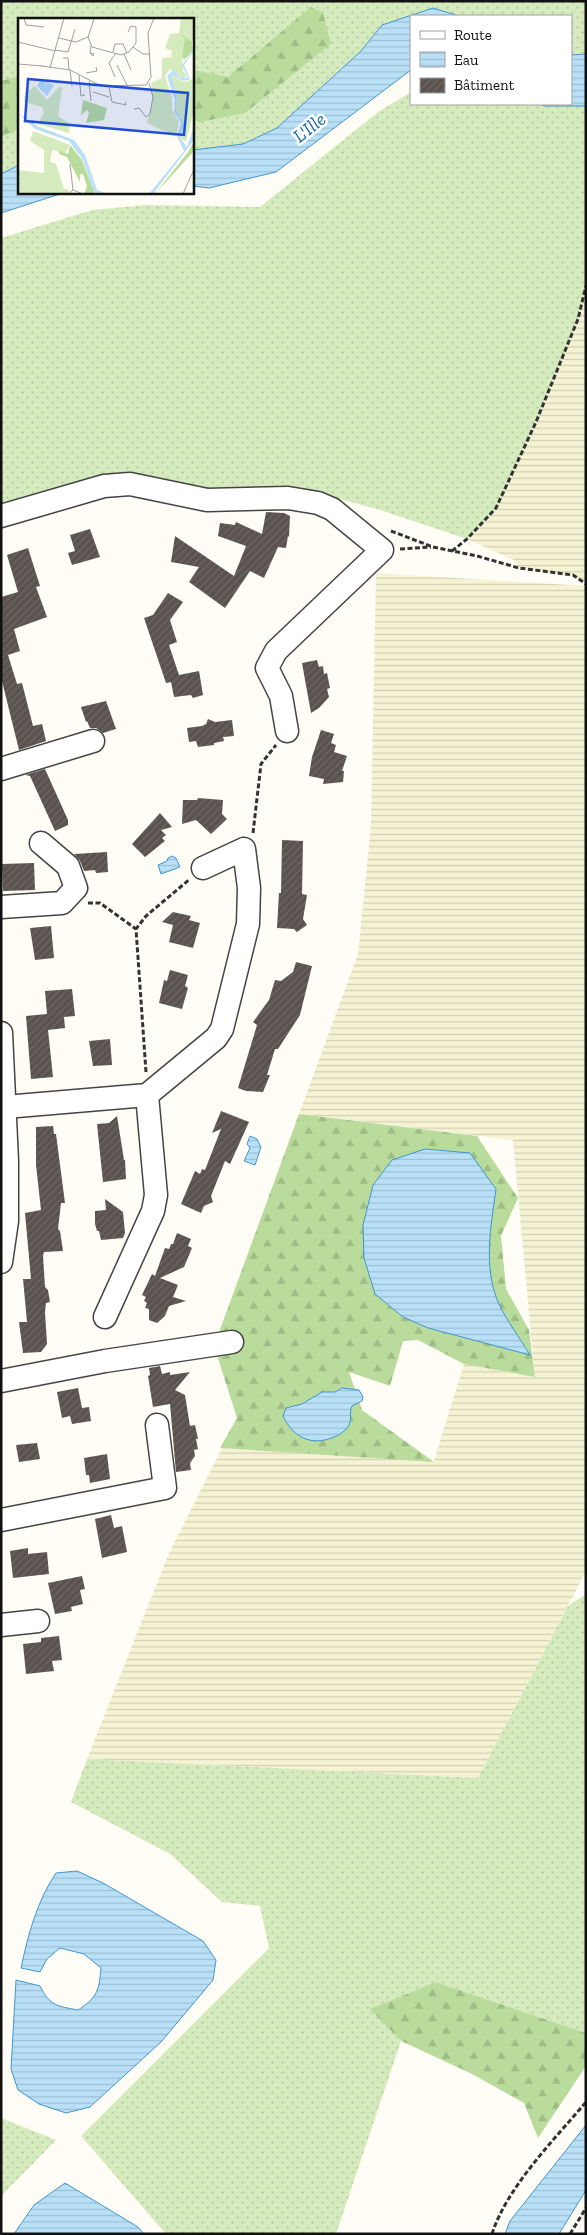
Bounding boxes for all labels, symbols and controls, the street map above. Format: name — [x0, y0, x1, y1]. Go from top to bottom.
legend — [410, 15, 572, 105]
inset map — [18, 18, 194, 194]
text: Route — [454, 26, 492, 44]
text: Eau — [454, 51, 479, 69]
text: Bâtiment — [454, 76, 515, 94]
water label: L'Ille — [288, 107, 330, 148]

